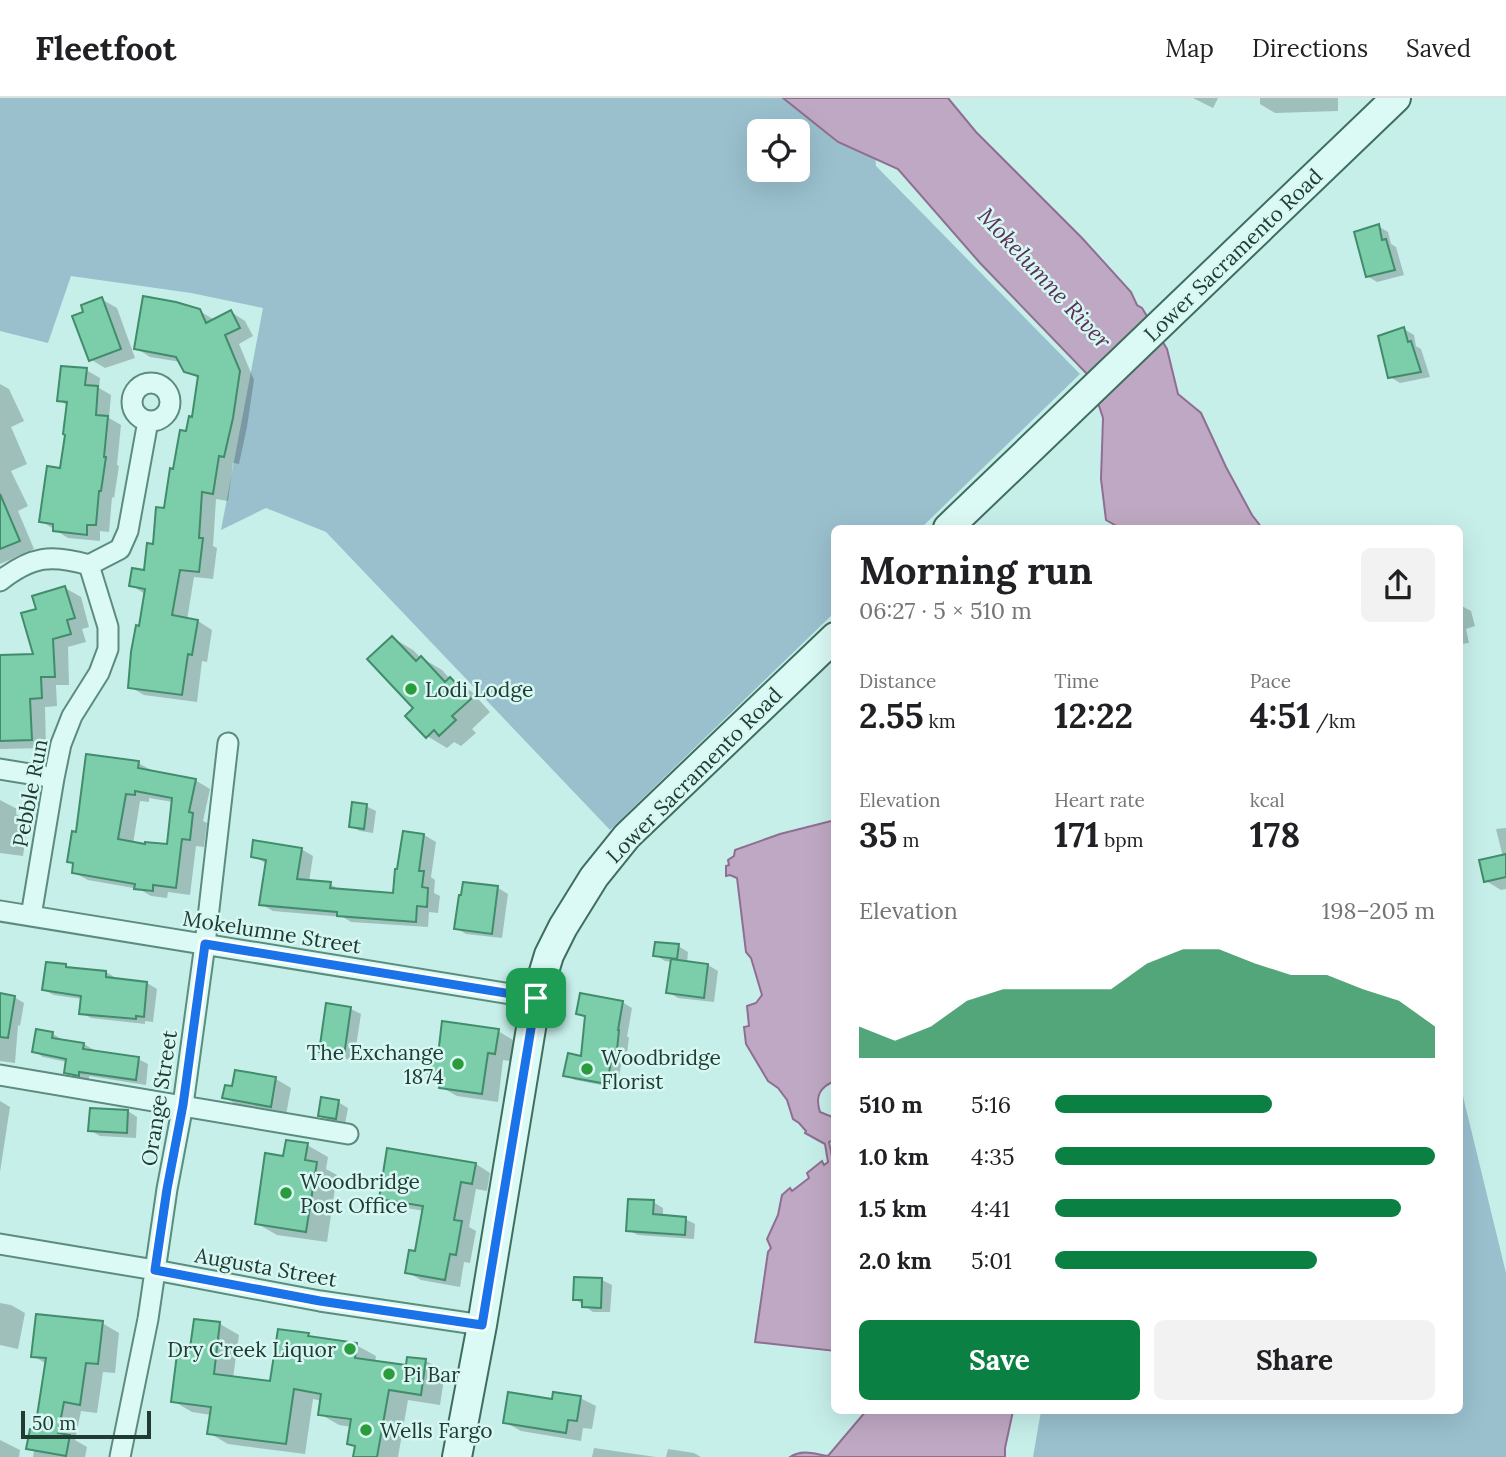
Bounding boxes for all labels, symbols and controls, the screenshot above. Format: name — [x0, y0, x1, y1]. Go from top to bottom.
text: Fleetfoot — [35, 27, 176, 69]
text: Map — [1165, 33, 1214, 64]
text: Directions — [1252, 33, 1368, 64]
text: Saved — [1406, 33, 1471, 64]
map controls — [747, 119, 810, 182]
button: locate — [747, 119, 810, 182]
street label: Lower Sacramento Road — [1138, 163, 1328, 347]
water label: Mokelumne River — [972, 201, 1118, 355]
text: Morning run — [859, 546, 1093, 594]
button: share — [1361, 548, 1435, 622]
text: 06:27 · 5 × 510 m — [859, 596, 1032, 625]
text: Distance — [859, 669, 936, 693]
text: Time — [1054, 669, 1099, 693]
text: Pace — [1250, 669, 1291, 693]
place label: Lodi Lodge — [425, 676, 533, 703]
marker: Lodi Lodge — [403, 681, 419, 697]
street label: Lower Sacramento Road — [600, 681, 788, 869]
text: 2.55 — [859, 693, 924, 738]
text: 12:22 — [1054, 693, 1133, 738]
text: 4:51 — [1250, 693, 1311, 738]
text: km — [924, 709, 956, 733]
text: /km — [1311, 709, 1356, 733]
street label: Pebble Run — [6, 736, 54, 849]
text: Elevation — [859, 788, 941, 812]
text: Heart rate — [1054, 788, 1145, 812]
text: kcal — [1250, 788, 1285, 812]
text: 35 — [859, 812, 898, 857]
text: 171 — [1054, 812, 1099, 857]
text: 178 — [1250, 812, 1300, 857]
text: m — [898, 828, 920, 852]
text: bpm — [1099, 828, 1144, 852]
text: Elevation — [859, 896, 958, 925]
text: 198–205 m — [1322, 896, 1435, 925]
street label: Mokelumne Street — [181, 905, 364, 960]
pin — [506, 968, 566, 1028]
icon: arrive — [517, 979, 555, 1017]
street label: Orange Street — [135, 1027, 183, 1168]
place label: The Exchange 1874 — [307, 1039, 444, 1090]
place label: Woodbridge Florist — [601, 1044, 721, 1095]
marker: The Exchange 1874 — [450, 1056, 466, 1072]
marker: Woodbridge Florist — [579, 1061, 595, 1077]
text: 510 m — [859, 1090, 923, 1119]
text: 5:16 — [971, 1090, 1011, 1119]
text: 1.0 km — [859, 1142, 929, 1171]
text: 4:35 — [971, 1142, 1015, 1171]
place label: Woodbridge Post Office — [300, 1168, 420, 1219]
marker: Woodbridge Post Office — [278, 1185, 294, 1201]
text: 1.5 km — [859, 1194, 927, 1223]
text: 4:41 — [971, 1194, 1010, 1223]
street label: Augusta Street — [192, 1241, 340, 1293]
text: 2.0 km — [859, 1246, 932, 1275]
text: 5:01 — [971, 1246, 1012, 1275]
button: Save — [859, 1320, 1140, 1400]
button: Share — [1154, 1320, 1435, 1400]
place label: Dry Creek Liquor — [167, 1336, 336, 1363]
marker: Dry Creek Liquor — [342, 1341, 358, 1357]
place label: Pi Bar — [403, 1361, 460, 1388]
marker: Pi Bar — [381, 1366, 397, 1382]
scale bar — [21, 1408, 150, 1440]
text: 50 m — [32, 1411, 76, 1435]
place label: Wells Fargo — [380, 1417, 492, 1444]
marker: Wells Fargo — [358, 1422, 374, 1438]

